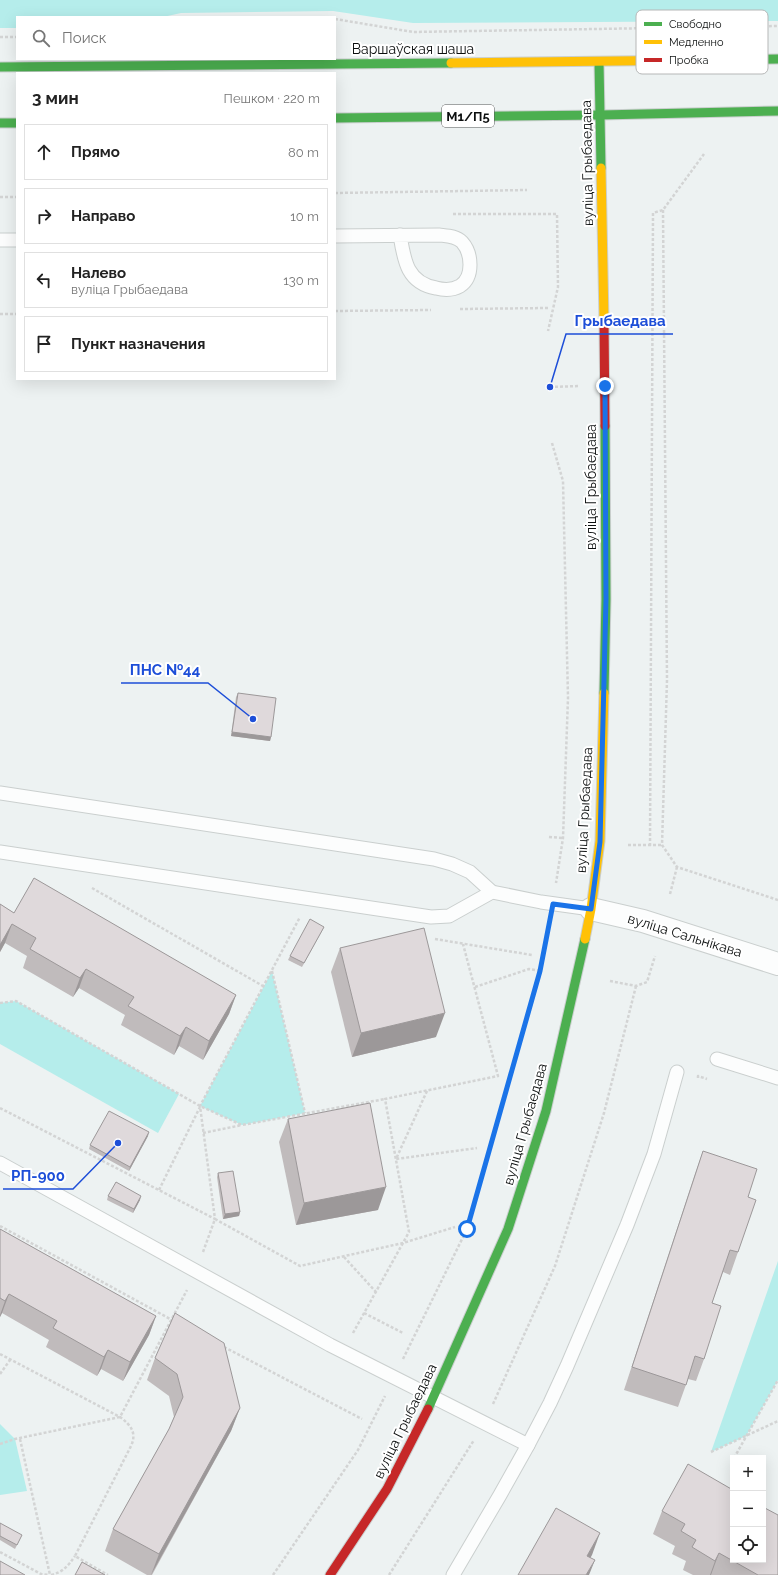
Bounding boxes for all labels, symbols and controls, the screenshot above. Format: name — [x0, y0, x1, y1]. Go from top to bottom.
legend — [636, 10, 768, 74]
search box — [16, 16, 336, 60]
text: Свободно — [669, 18, 722, 31]
icon: search — [30, 27, 52, 49]
text: Поиск — [62, 29, 107, 47]
text: Медленно — [669, 36, 724, 49]
street label: Варшаўская шаша — [352, 41, 474, 57]
text: Пробка — [669, 54, 709, 67]
text: 3 мин — [32, 88, 79, 108]
text: Пешком · 220 m — [224, 91, 320, 106]
street label: вуліца Грыбаедава — [578, 100, 596, 226]
road number: М1/П5 — [442, 105, 494, 127]
icon: ahead — [33, 141, 55, 163]
text: Прямо — [71, 143, 120, 161]
text: 80 m — [288, 145, 319, 160]
icon: right — [33, 205, 55, 227]
text: Направо — [71, 207, 135, 225]
text: 10 m — [290, 209, 319, 224]
text: Налево — [71, 264, 126, 282]
icon: left — [33, 269, 55, 291]
text: 130 m — [283, 273, 319, 288]
text: вуліца Грыбаедава — [71, 282, 188, 297]
callout: Грыбаедава — [566, 307, 673, 334]
text: Грыбаедава — [574, 312, 666, 330]
icon: arrive — [33, 333, 55, 355]
text: Пункт назначения — [71, 335, 205, 353]
route end — [596, 377, 614, 395]
street label: вуліца Грыбаедава — [583, 424, 599, 550]
callout: ПНС №44 — [121, 656, 208, 683]
text: ПНС №44 — [130, 661, 201, 679]
street label: вуліца Грыбаедава — [573, 747, 595, 873]
street label: вуліца Сальнікава — [626, 910, 744, 960]
street label: вуліца Грыбаедава — [500, 1061, 550, 1187]
callout: РП-900 — [3, 1162, 73, 1189]
text: РП-900 — [11, 1167, 65, 1185]
route start — [458, 1220, 476, 1238]
street label: вуліца Грыбаедава — [370, 1361, 440, 1481]
map controls — [730, 1455, 766, 1563]
button: + — [730, 1455, 766, 1491]
button: − — [730, 1491, 766, 1527]
button: locate — [730, 1527, 766, 1563]

